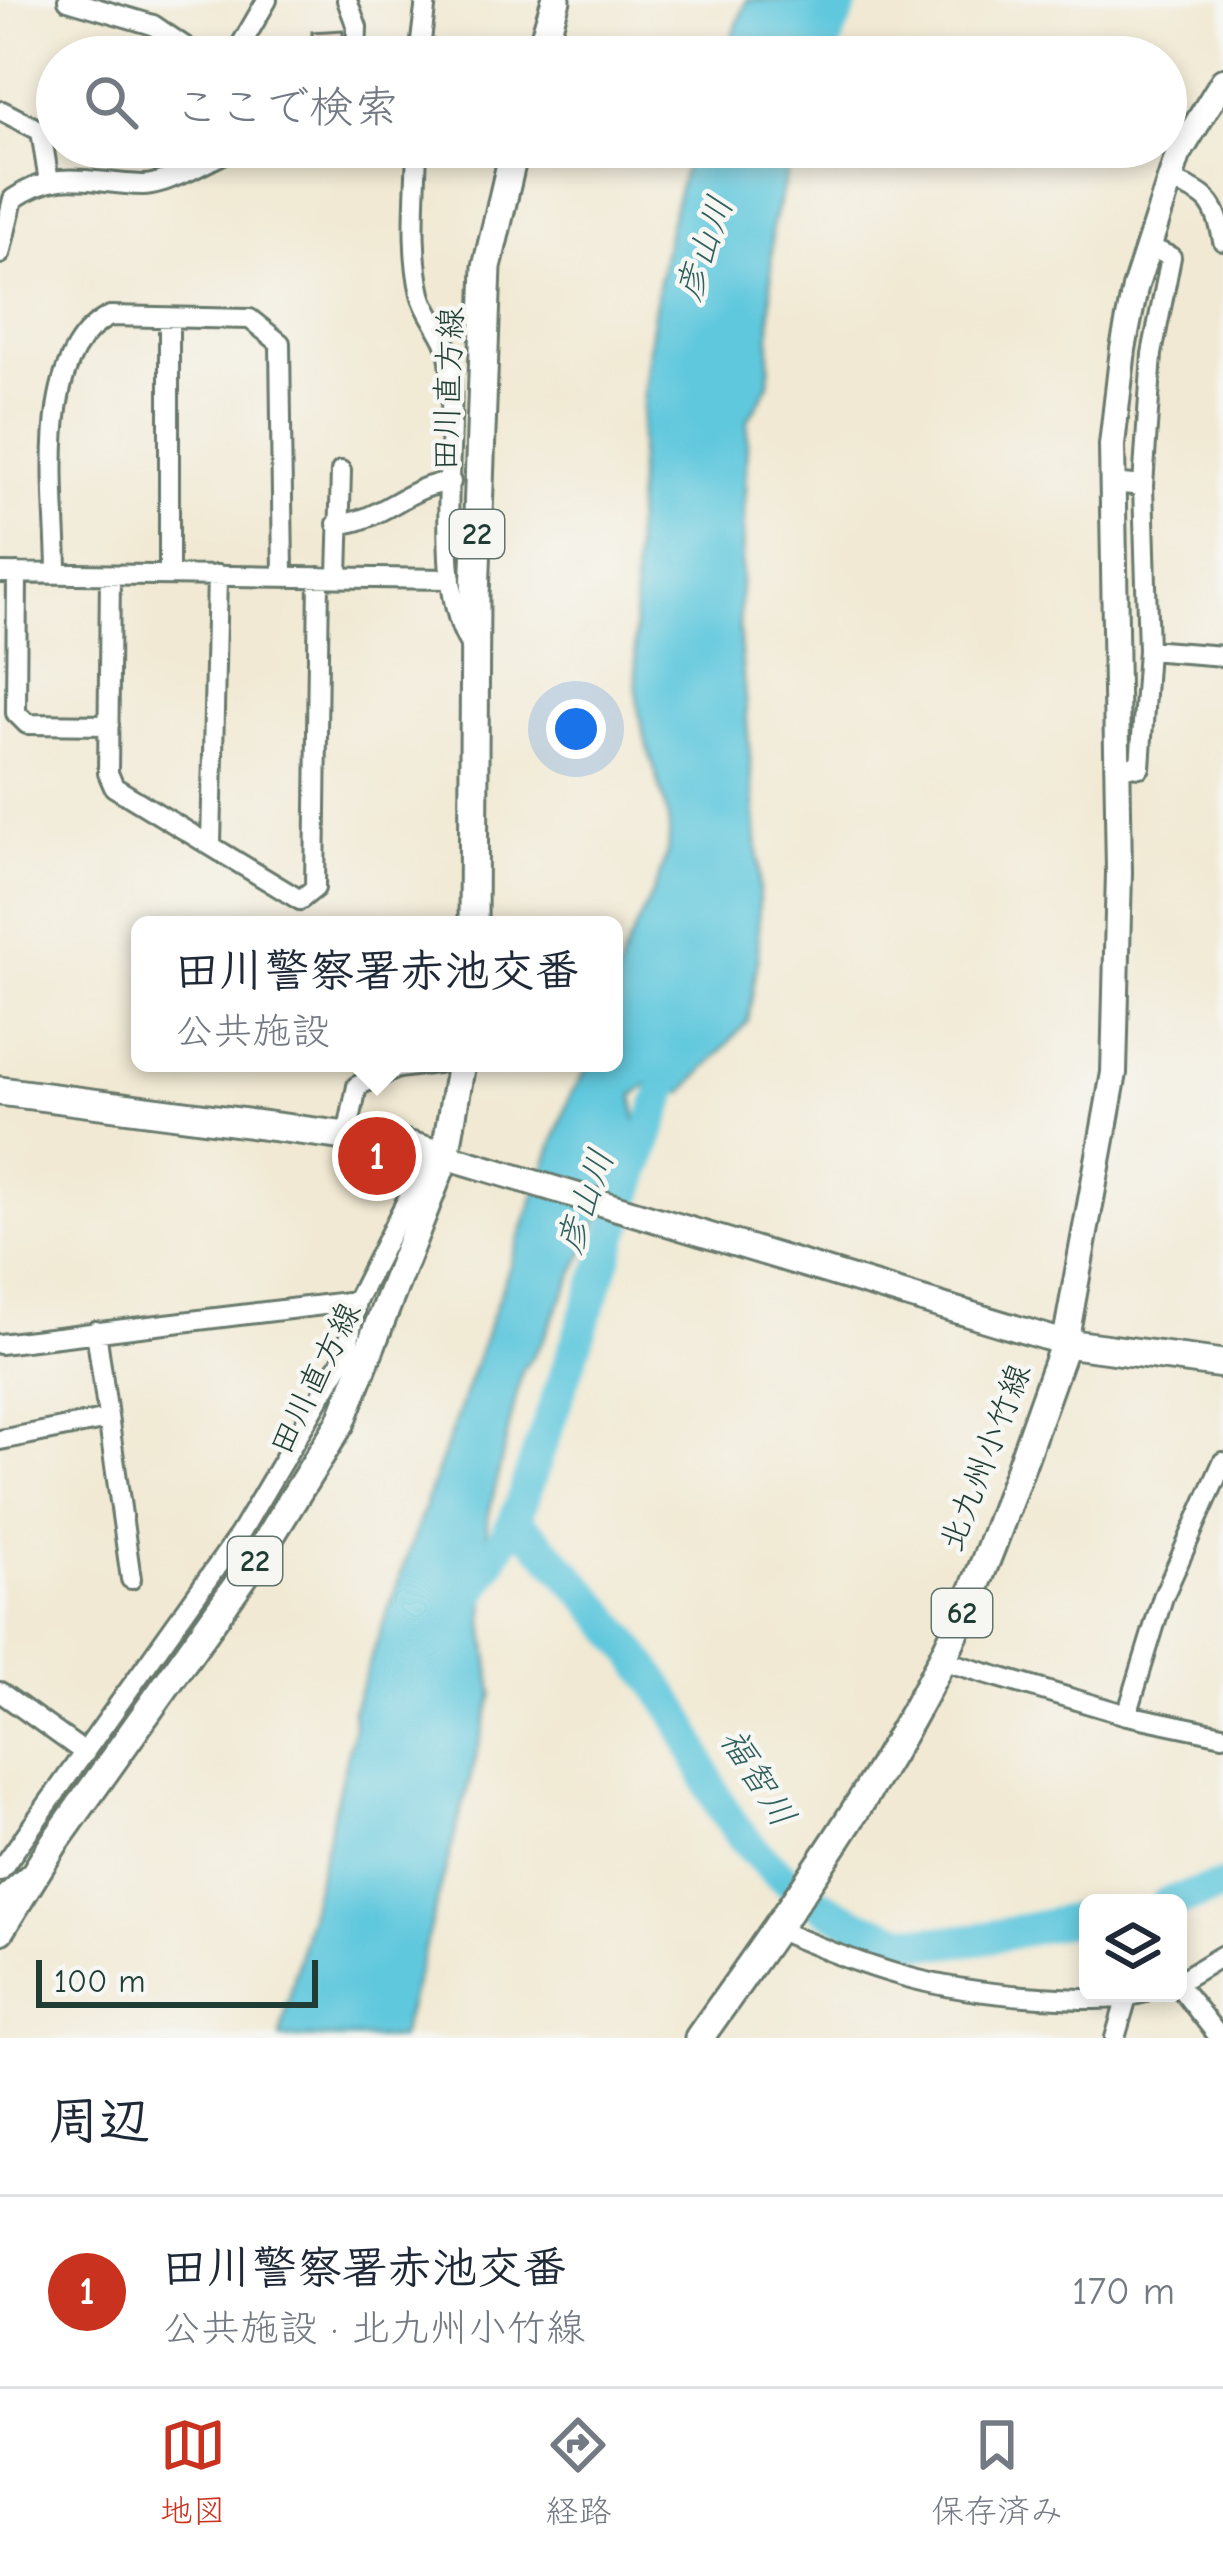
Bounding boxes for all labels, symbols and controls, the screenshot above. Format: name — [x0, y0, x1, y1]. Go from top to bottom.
search box — [36, 36, 1187, 168]
icon: search — [78, 69, 144, 135]
text: ここで検索 — [174, 81, 399, 133]
water label: 彦山川 — [667, 191, 741, 306]
street label: 田川直方線 — [426, 306, 470, 472]
road number: 22 — [450, 510, 504, 558]
your location — [546, 699, 606, 759]
popup — [131, 916, 623, 1072]
text: 田川警察署赤池交番 — [174, 945, 580, 997]
text: 公共施設 — [174, 1009, 331, 1054]
pin: 1 — [338, 1111, 416, 1201]
water label: 彦山川 — [548, 1144, 622, 1259]
street label: 田川直方線 — [262, 1296, 368, 1461]
street label: 北九州小竹線 — [932, 1358, 1038, 1557]
road number: 22 — [228, 1537, 282, 1585]
road number: 62 — [932, 1589, 992, 1637]
water label: 福智川 — [712, 1721, 804, 1834]
map controls — [1079, 1894, 1187, 2002]
button: layers — [1079, 1894, 1187, 2002]
scale bar — [36, 1954, 318, 2007]
text: 100 m — [54, 1962, 146, 2000]
text: 周辺 — [48, 2092, 150, 2151]
text: 田川警察署赤池交番 — [162, 2242, 567, 2294]
text: 1 — [79, 2269, 95, 2314]
text: 170 m — [1072, 2269, 1175, 2314]
text: 公共施設 · 北九州小竹線 — [162, 2306, 585, 2351]
tab: 地図 — [160, 2412, 226, 2532]
tab: 経路 — [545, 2412, 611, 2532]
tab: 保存済み — [931, 2412, 1063, 2532]

